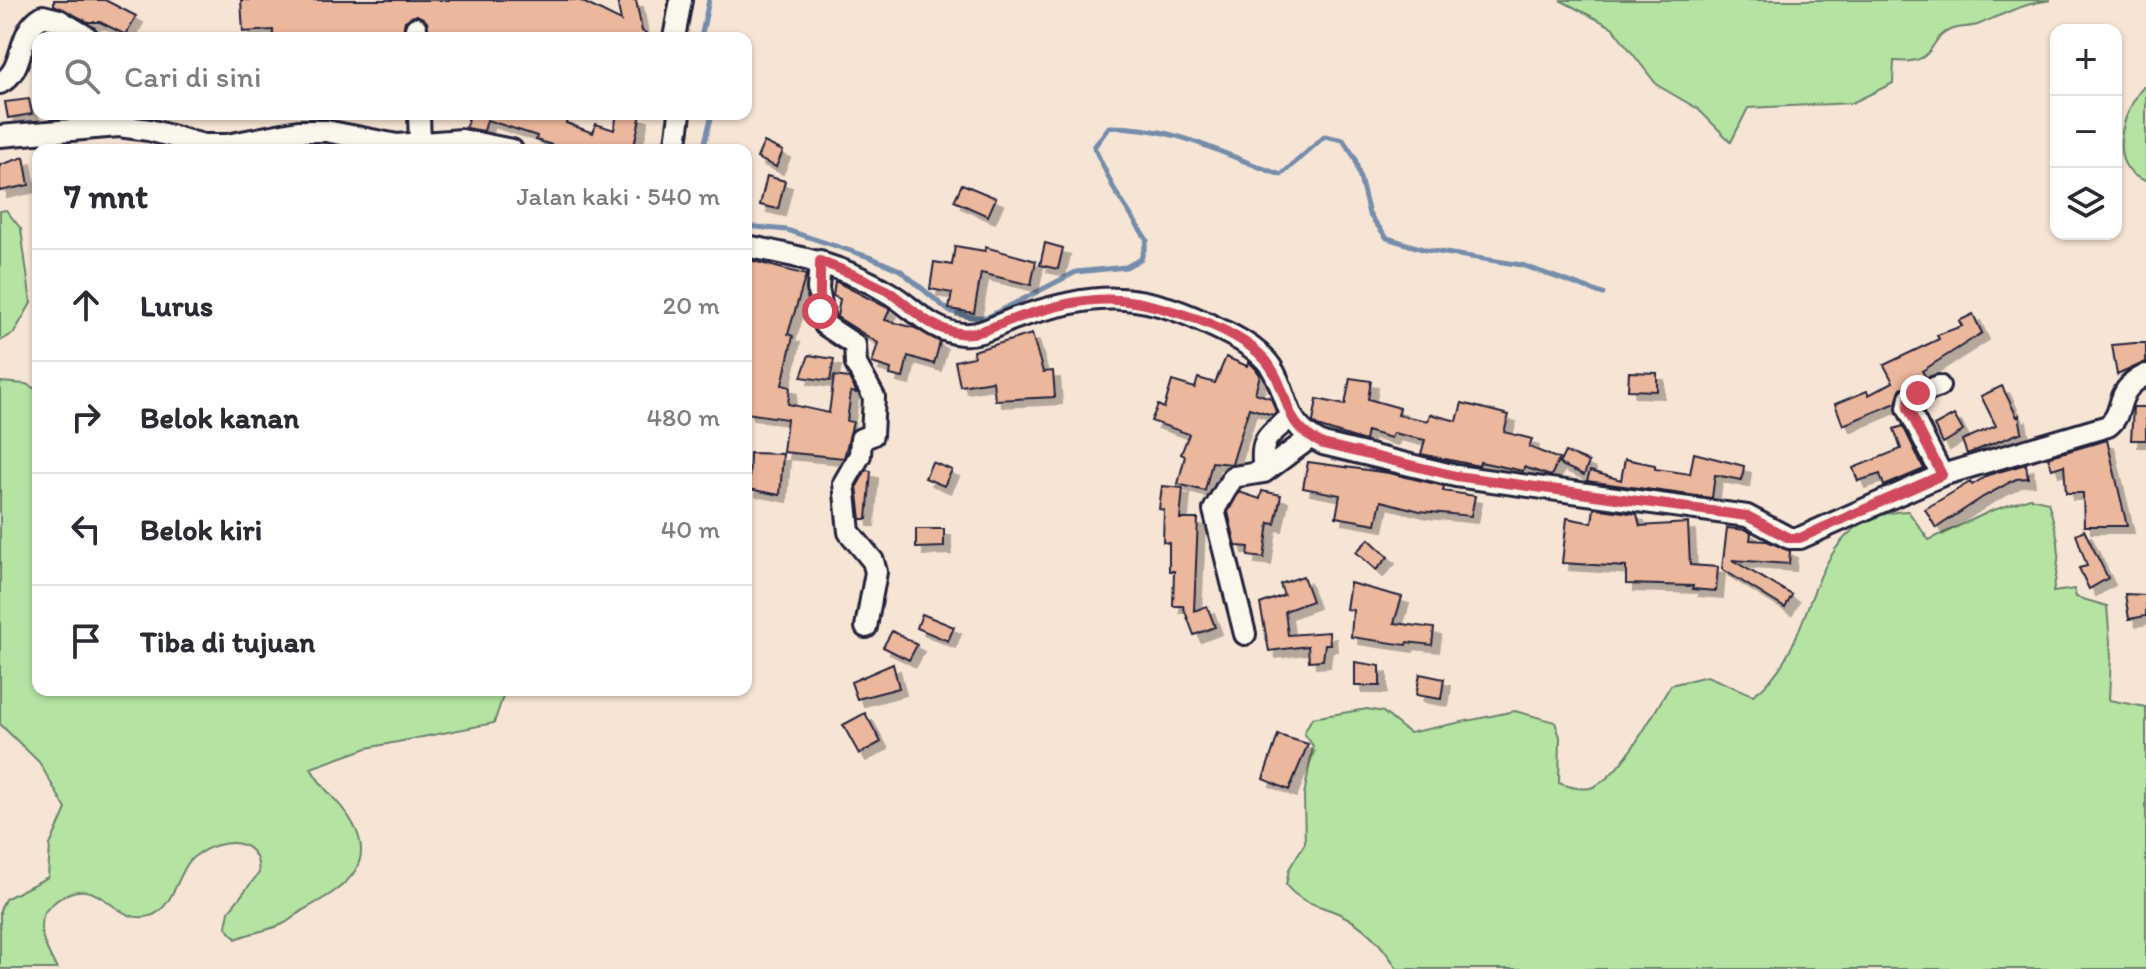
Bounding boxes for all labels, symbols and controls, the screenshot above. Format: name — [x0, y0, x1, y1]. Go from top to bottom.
map controls — [2050, 24, 2122, 240]
button: + — [2050, 24, 2122, 96]
search box — [32, 32, 752, 120]
icon: search — [60, 54, 104, 98]
text: Cari di sini — [124, 58, 262, 95]
button: − — [2050, 96, 2122, 168]
button: layers — [2050, 168, 2122, 240]
text: 7 mnt — [64, 176, 148, 217]
text: Jalan kaki · 540 m — [516, 180, 720, 212]
icon: ahead — [64, 283, 108, 327]
text: Lurus — [140, 287, 213, 324]
text: 20 m — [663, 289, 720, 321]
route start — [802, 293, 838, 329]
route end — [1900, 375, 1936, 411]
icon: right — [64, 395, 108, 439]
text: Belok kanan — [140, 399, 299, 436]
text: 480 m — [646, 401, 720, 433]
icon: left — [64, 507, 108, 551]
text: Belok kiri — [140, 511, 262, 548]
text: 40 m — [661, 513, 720, 545]
icon: arrive — [64, 619, 108, 663]
text: Tiba di tujuan — [140, 623, 315, 660]

